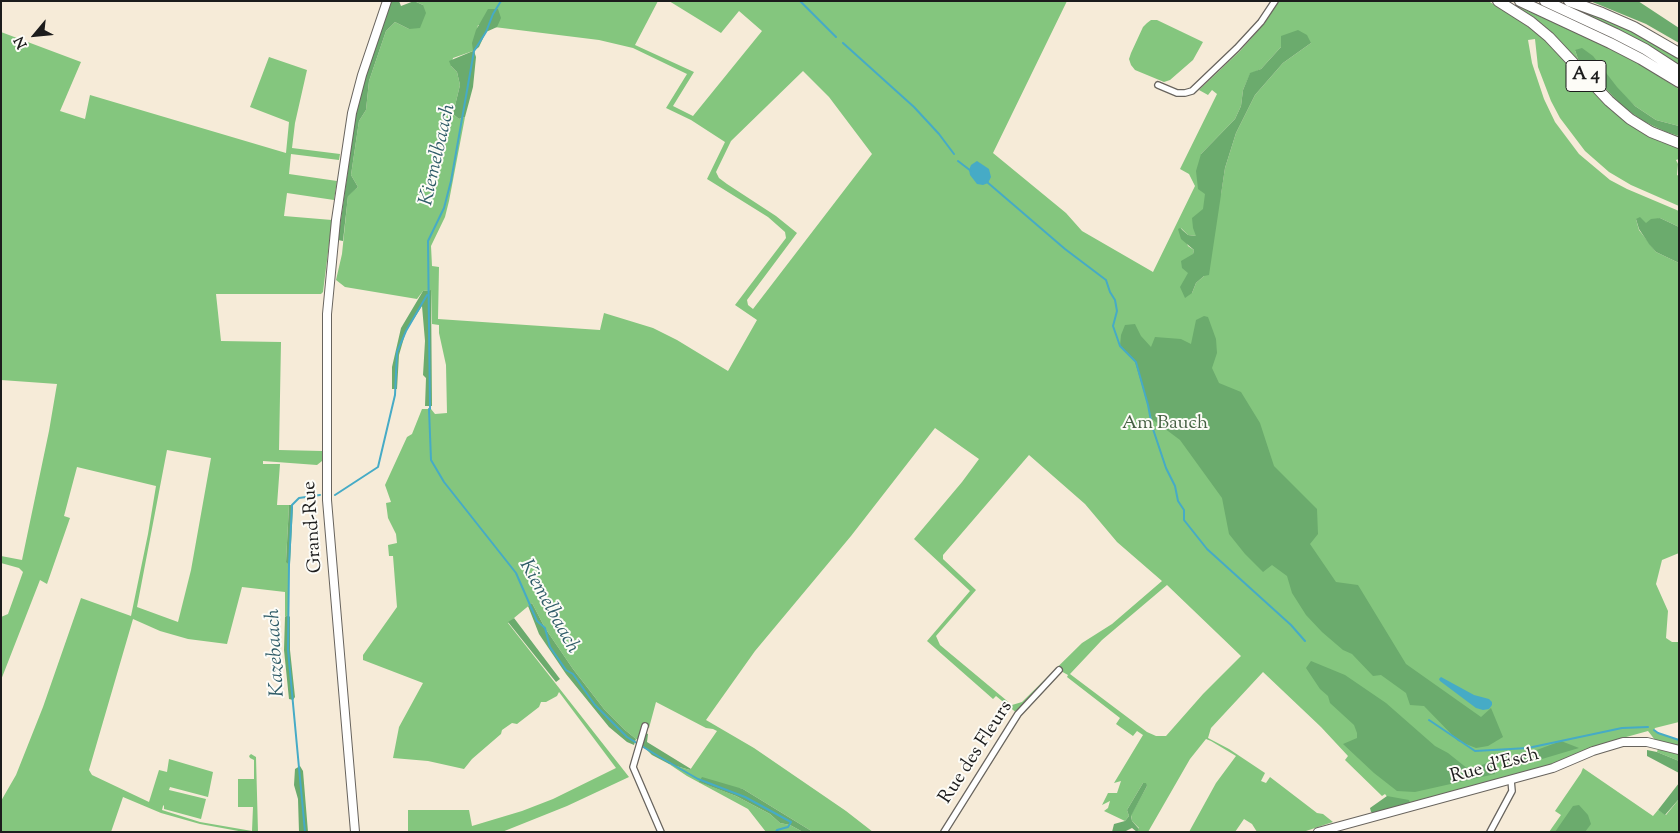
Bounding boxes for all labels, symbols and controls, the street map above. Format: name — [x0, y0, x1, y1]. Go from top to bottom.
north arrow — [10, 10, 60, 60]
text: N — [10, 32, 33, 52]
road number: A 4 — [1566, 60, 1606, 92]
water label: Kiemelbaach — [416, 102, 462, 208]
park label: Am Bauch — [1122, 414, 1208, 436]
street label: Grand-Rue — [299, 480, 329, 574]
water label: Kiemelbaach — [512, 556, 584, 658]
water label: Kazebaach — [263, 608, 291, 698]
street label: Rue des Fleurs — [935, 697, 1019, 809]
street label: Rue d'Esch — [1448, 744, 1542, 790]

